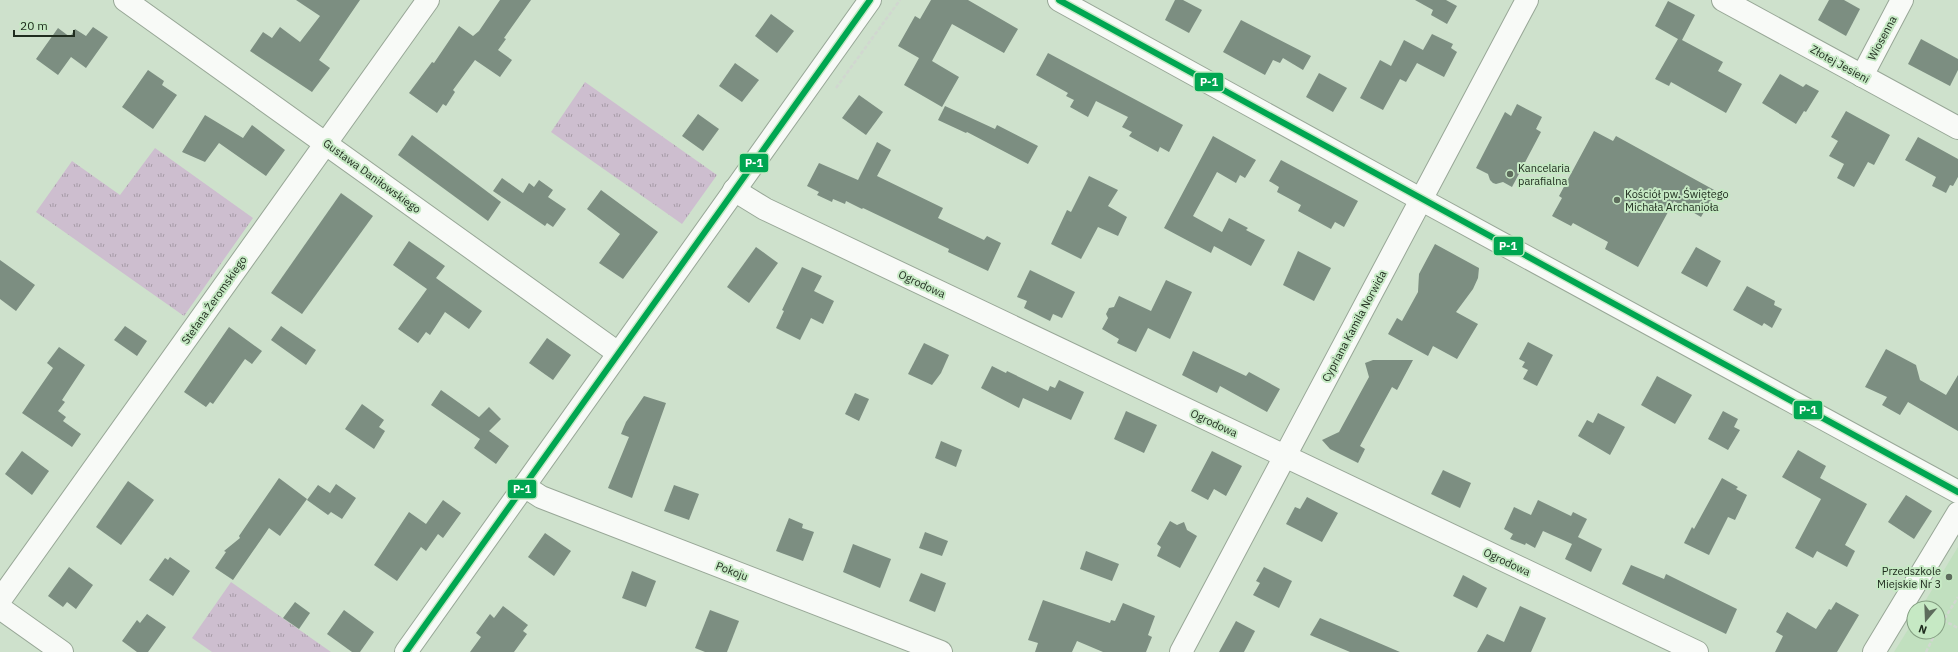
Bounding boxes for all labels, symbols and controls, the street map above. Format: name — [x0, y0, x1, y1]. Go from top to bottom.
scale bar — [14, 12, 74, 38]
street label: Wiosenna — [1864, 13, 1900, 63]
text: 20 m — [20, 18, 48, 33]
street label: Złotej Jesieni — [1808, 42, 1872, 86]
line badge: P-1 — [1194, 72, 1224, 92]
text: P-1 — [1200, 75, 1219, 89]
street label: Gustawa Daniłowskiego — [320, 136, 424, 216]
line badge: P-1 — [739, 153, 769, 173]
text: P-1 — [745, 156, 764, 170]
place label: Kancelaria parafialna — [1518, 161, 1570, 188]
marker: Kancelaria parafialna — [1505, 169, 1515, 179]
place label: Kościół pw. Świętego Michała Archanioła — [1625, 187, 1729, 214]
marker: Kościół pw. Świętego Michała Archanioła — [1612, 195, 1622, 205]
line badge: P-1 — [1493, 236, 1524, 256]
text: P-1 — [1499, 239, 1518, 253]
street label: Stefana Żeromskiego — [178, 253, 250, 347]
street label: Ogrodowa — [896, 267, 948, 301]
street label: Cypriana Kamila Norwida — [1319, 268, 1389, 384]
line badge: P-1 — [1793, 400, 1823, 420]
text: P-1 — [1799, 403, 1818, 417]
street label: Ogrodowa — [1188, 406, 1240, 440]
line badge: P-1 — [507, 479, 537, 499]
text: P-1 — [513, 482, 532, 496]
street label: Ogrodowa — [1481, 545, 1533, 579]
street label: Pokoju — [714, 558, 750, 584]
place label: Przedszkole Miejskie Nr 3 — [1877, 564, 1941, 591]
marker: Przedszkole Miejskie Nr 3 — [1944, 572, 1954, 582]
north arrow — [1906, 600, 1946, 640]
text: N — [1917, 622, 1929, 637]

